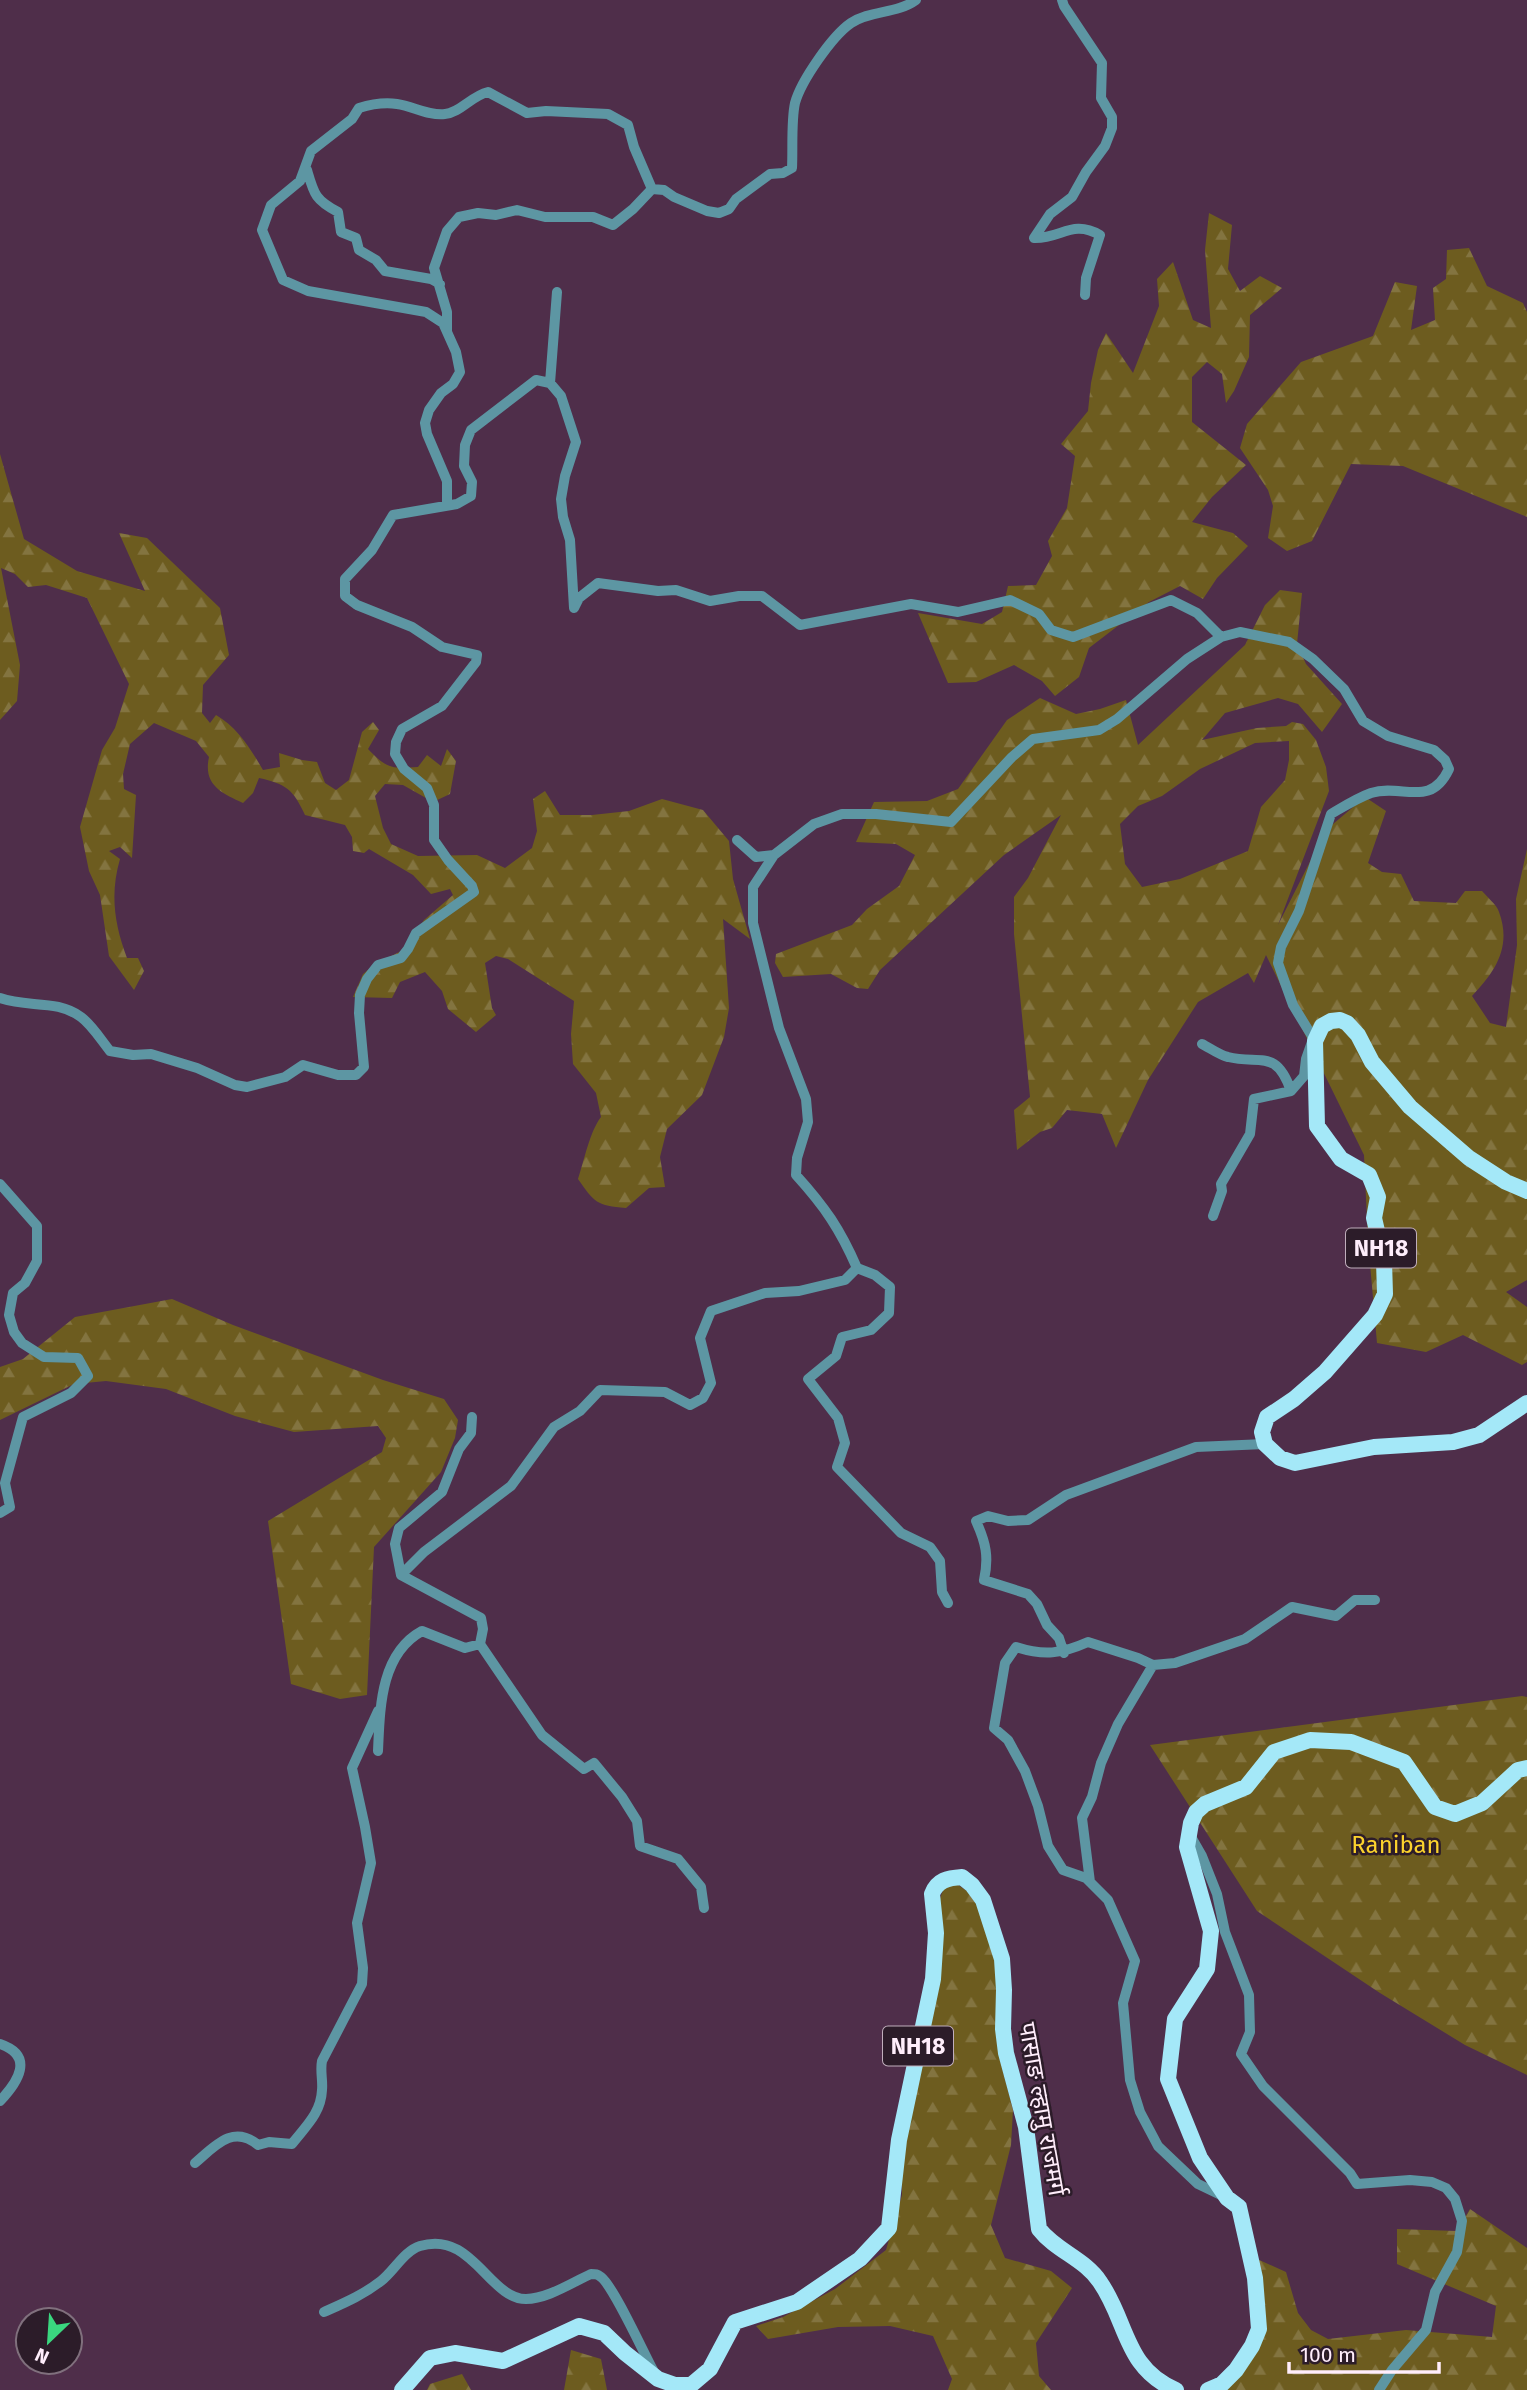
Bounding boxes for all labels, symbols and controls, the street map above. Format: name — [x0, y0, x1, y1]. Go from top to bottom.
road number: NH18 — [1346, 1228, 1416, 1268]
park label: Raniban — [1351, 1831, 1441, 1859]
street label: पासाङ ल्हामु राजमर्ग — [1012, 2020, 1071, 2199]
road number: NH18 — [883, 2026, 953, 2066]
north arrow — [14, 2306, 84, 2376]
scale bar — [1289, 2330, 1440, 2374]
text: 100 m — [1300, 2342, 1356, 2368]
text: N — [31, 2343, 53, 2369]

